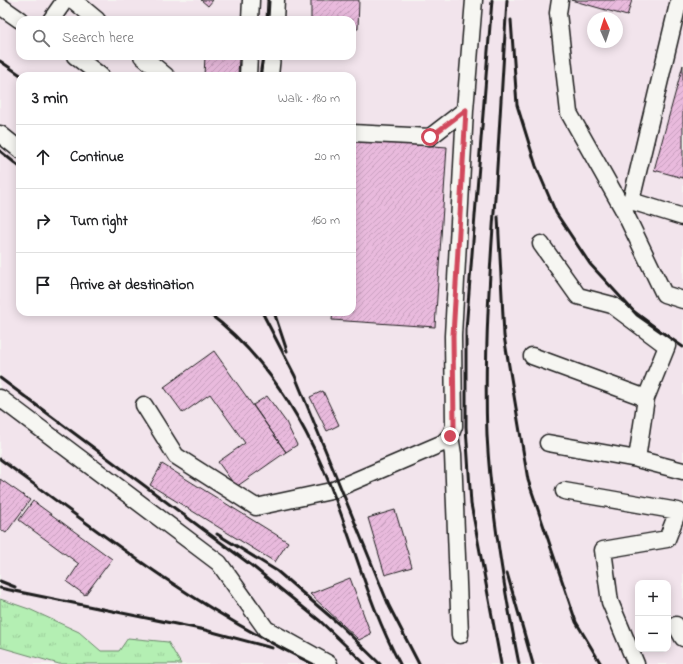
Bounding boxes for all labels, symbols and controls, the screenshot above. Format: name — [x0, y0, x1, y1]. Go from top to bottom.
north arrow — [587, 12, 623, 48]
search box — [16, 16, 356, 60]
icon: search — [30, 27, 52, 49]
text: Search here — [62, 27, 134, 49]
text: 3 min — [32, 86, 68, 111]
text: Walk · 180 m — [278, 89, 340, 108]
route start — [421, 128, 439, 146]
icon: ahead — [32, 146, 54, 168]
text: Continue — [70, 146, 124, 168]
text: 20 m — [315, 147, 340, 166]
icon: right — [32, 210, 54, 232]
text: Turn right — [70, 210, 128, 232]
text: 160 m — [311, 211, 340, 230]
icon: arrive — [32, 274, 54, 296]
text: Arrive at destination — [70, 274, 194, 296]
route end — [441, 427, 459, 445]
map controls — [635, 580, 671, 652]
button: + — [635, 580, 671, 616]
button: − — [635, 616, 671, 652]

